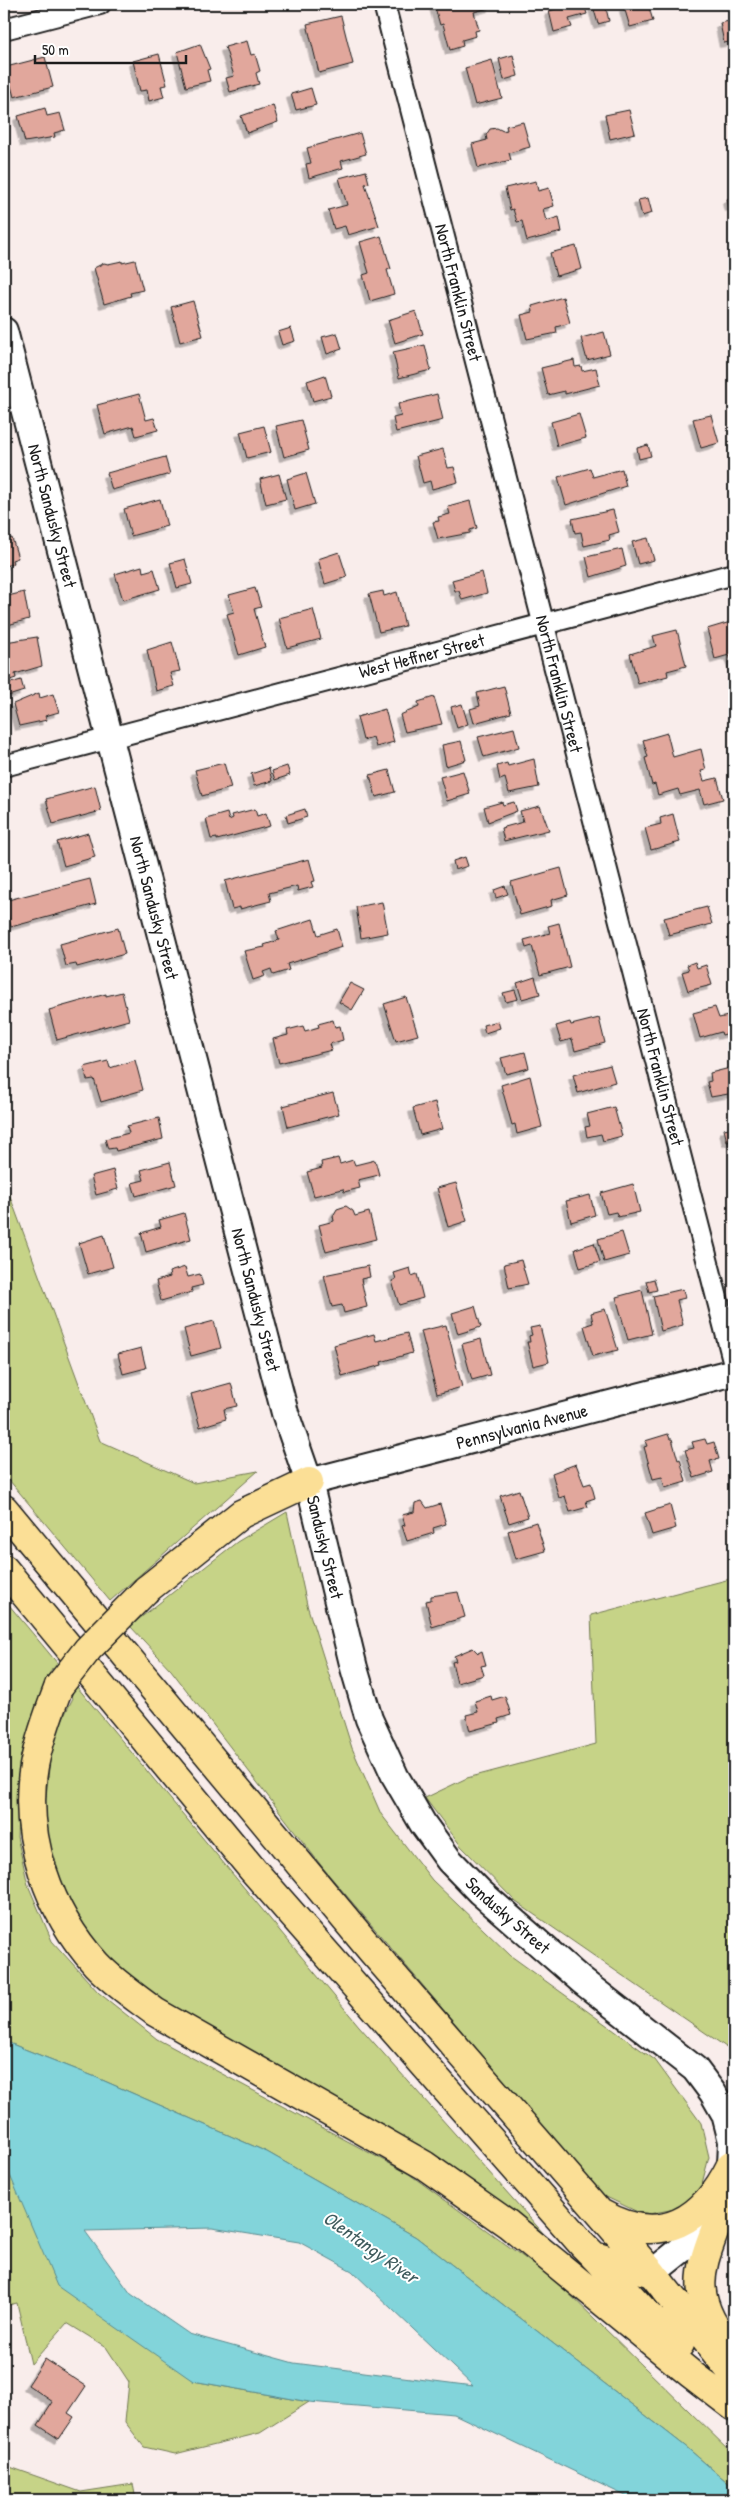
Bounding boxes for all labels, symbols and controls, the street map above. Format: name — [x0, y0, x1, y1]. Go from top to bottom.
scale bar — [35, 32, 186, 64]
text: 50 m — [42, 39, 69, 60]
street label: North Franklin Street — [429, 221, 489, 365]
street label: North Sandusky Street — [22, 441, 83, 591]
street label: North Franklin Street — [530, 612, 589, 756]
street label: West Heffner Street — [356, 627, 488, 684]
street label: North Sandusky Street — [124, 833, 185, 983]
street label: North Franklin Street — [631, 1005, 691, 1149]
street label: North Sandusky Street — [225, 1225, 287, 1375]
street label: Pennsylvania Avenue — [453, 1397, 590, 1455]
street label: Sandusky Street — [301, 1493, 350, 1602]
street label: Sandusky Street — [460, 1871, 556, 1960]
water label: Olentangy River — [318, 2205, 426, 2291]

